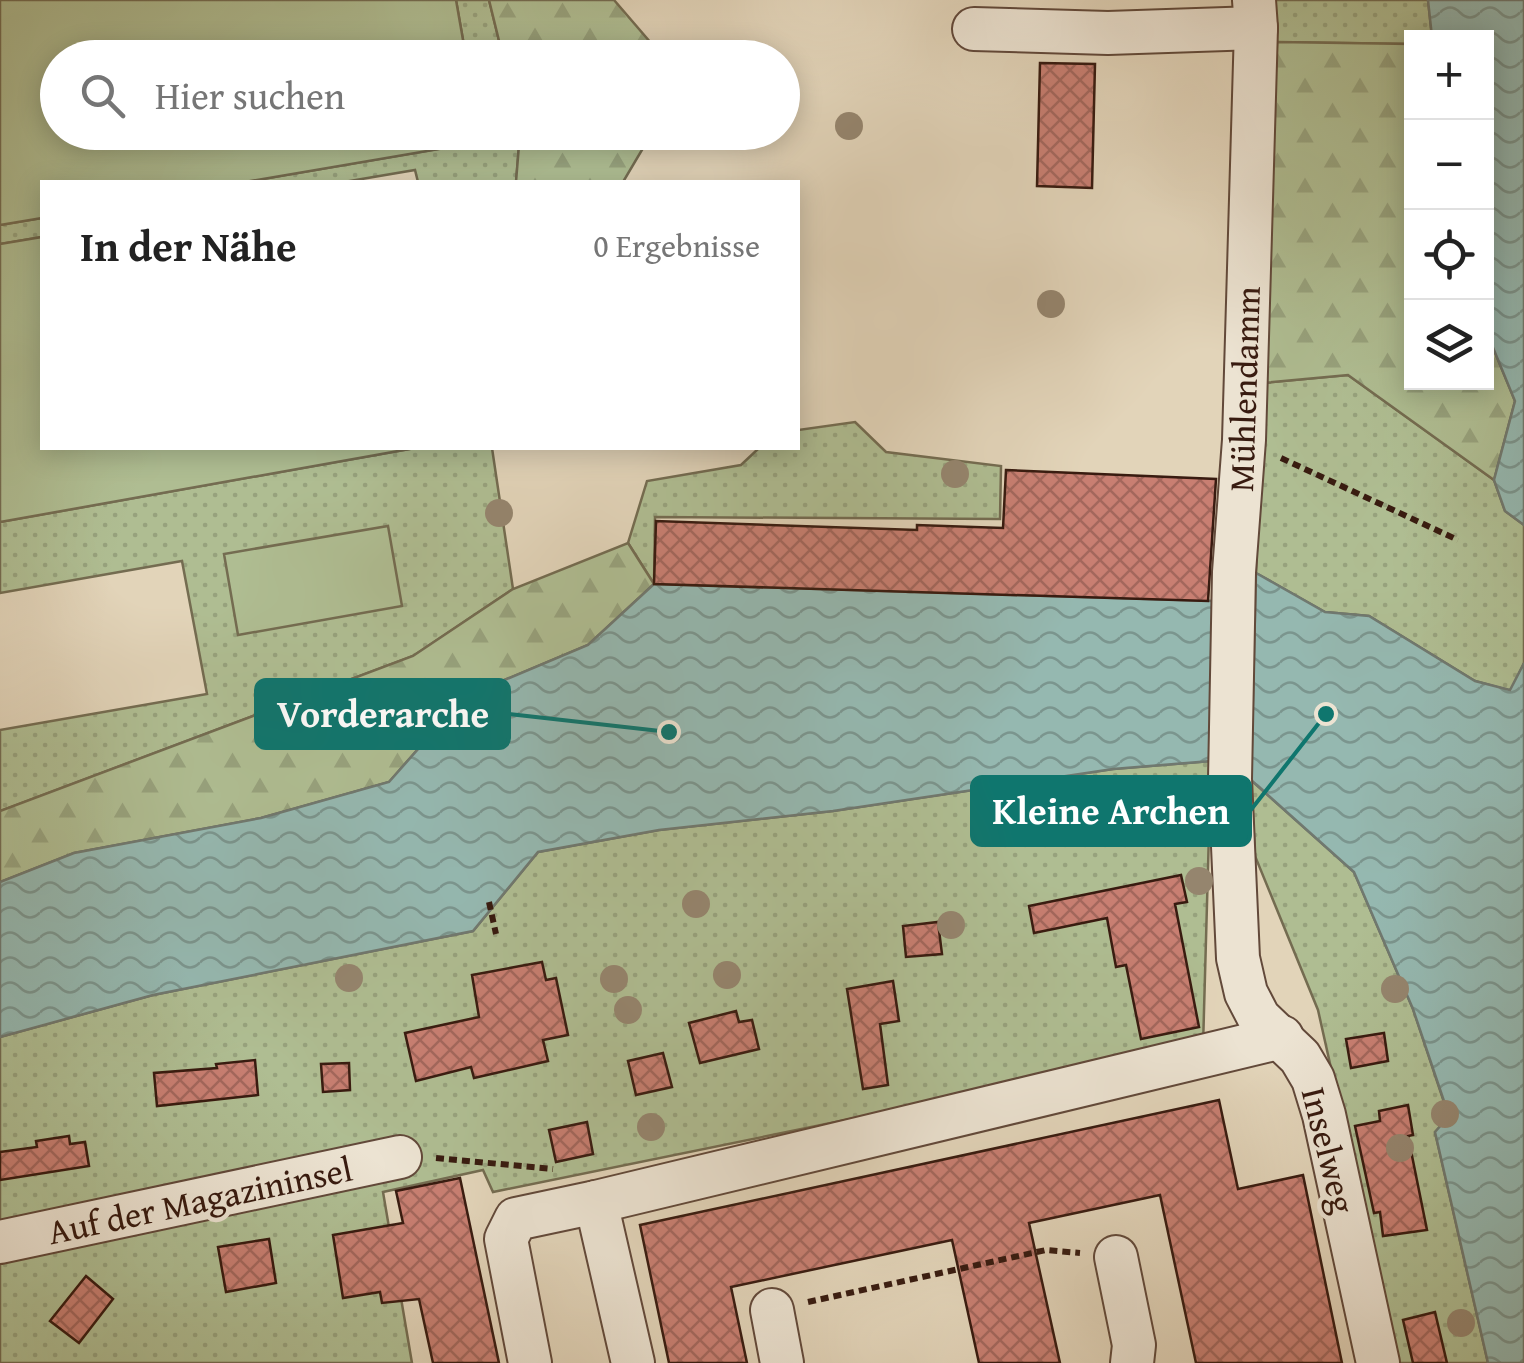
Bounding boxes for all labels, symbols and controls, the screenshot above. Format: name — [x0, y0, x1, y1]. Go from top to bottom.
map controls — [1404, 30, 1494, 390]
button: + — [1404, 30, 1494, 120]
search box — [40, 40, 800, 150]
text: Hier suchen — [155, 67, 345, 123]
icon: search — [75, 68, 130, 123]
button: − — [1404, 120, 1494, 210]
button: locate — [1404, 210, 1494, 300]
text: In der Nähe — [80, 215, 297, 276]
text: 0 Ergebnisse — [593, 222, 760, 269]
street label: Mühlendamm — [1215, 285, 1273, 493]
button: layers — [1404, 300, 1494, 390]
callout: Vorderarche — [256, 680, 509, 748]
text: Vorderarche — [277, 685, 489, 741]
callout: Kleine Archen — [972, 777, 1250, 845]
text: Kleine Archen — [992, 782, 1230, 838]
street label: Inselweg — [1289, 1081, 1369, 1219]
street label: Auf der Magazininsel — [43, 1143, 357, 1257]

